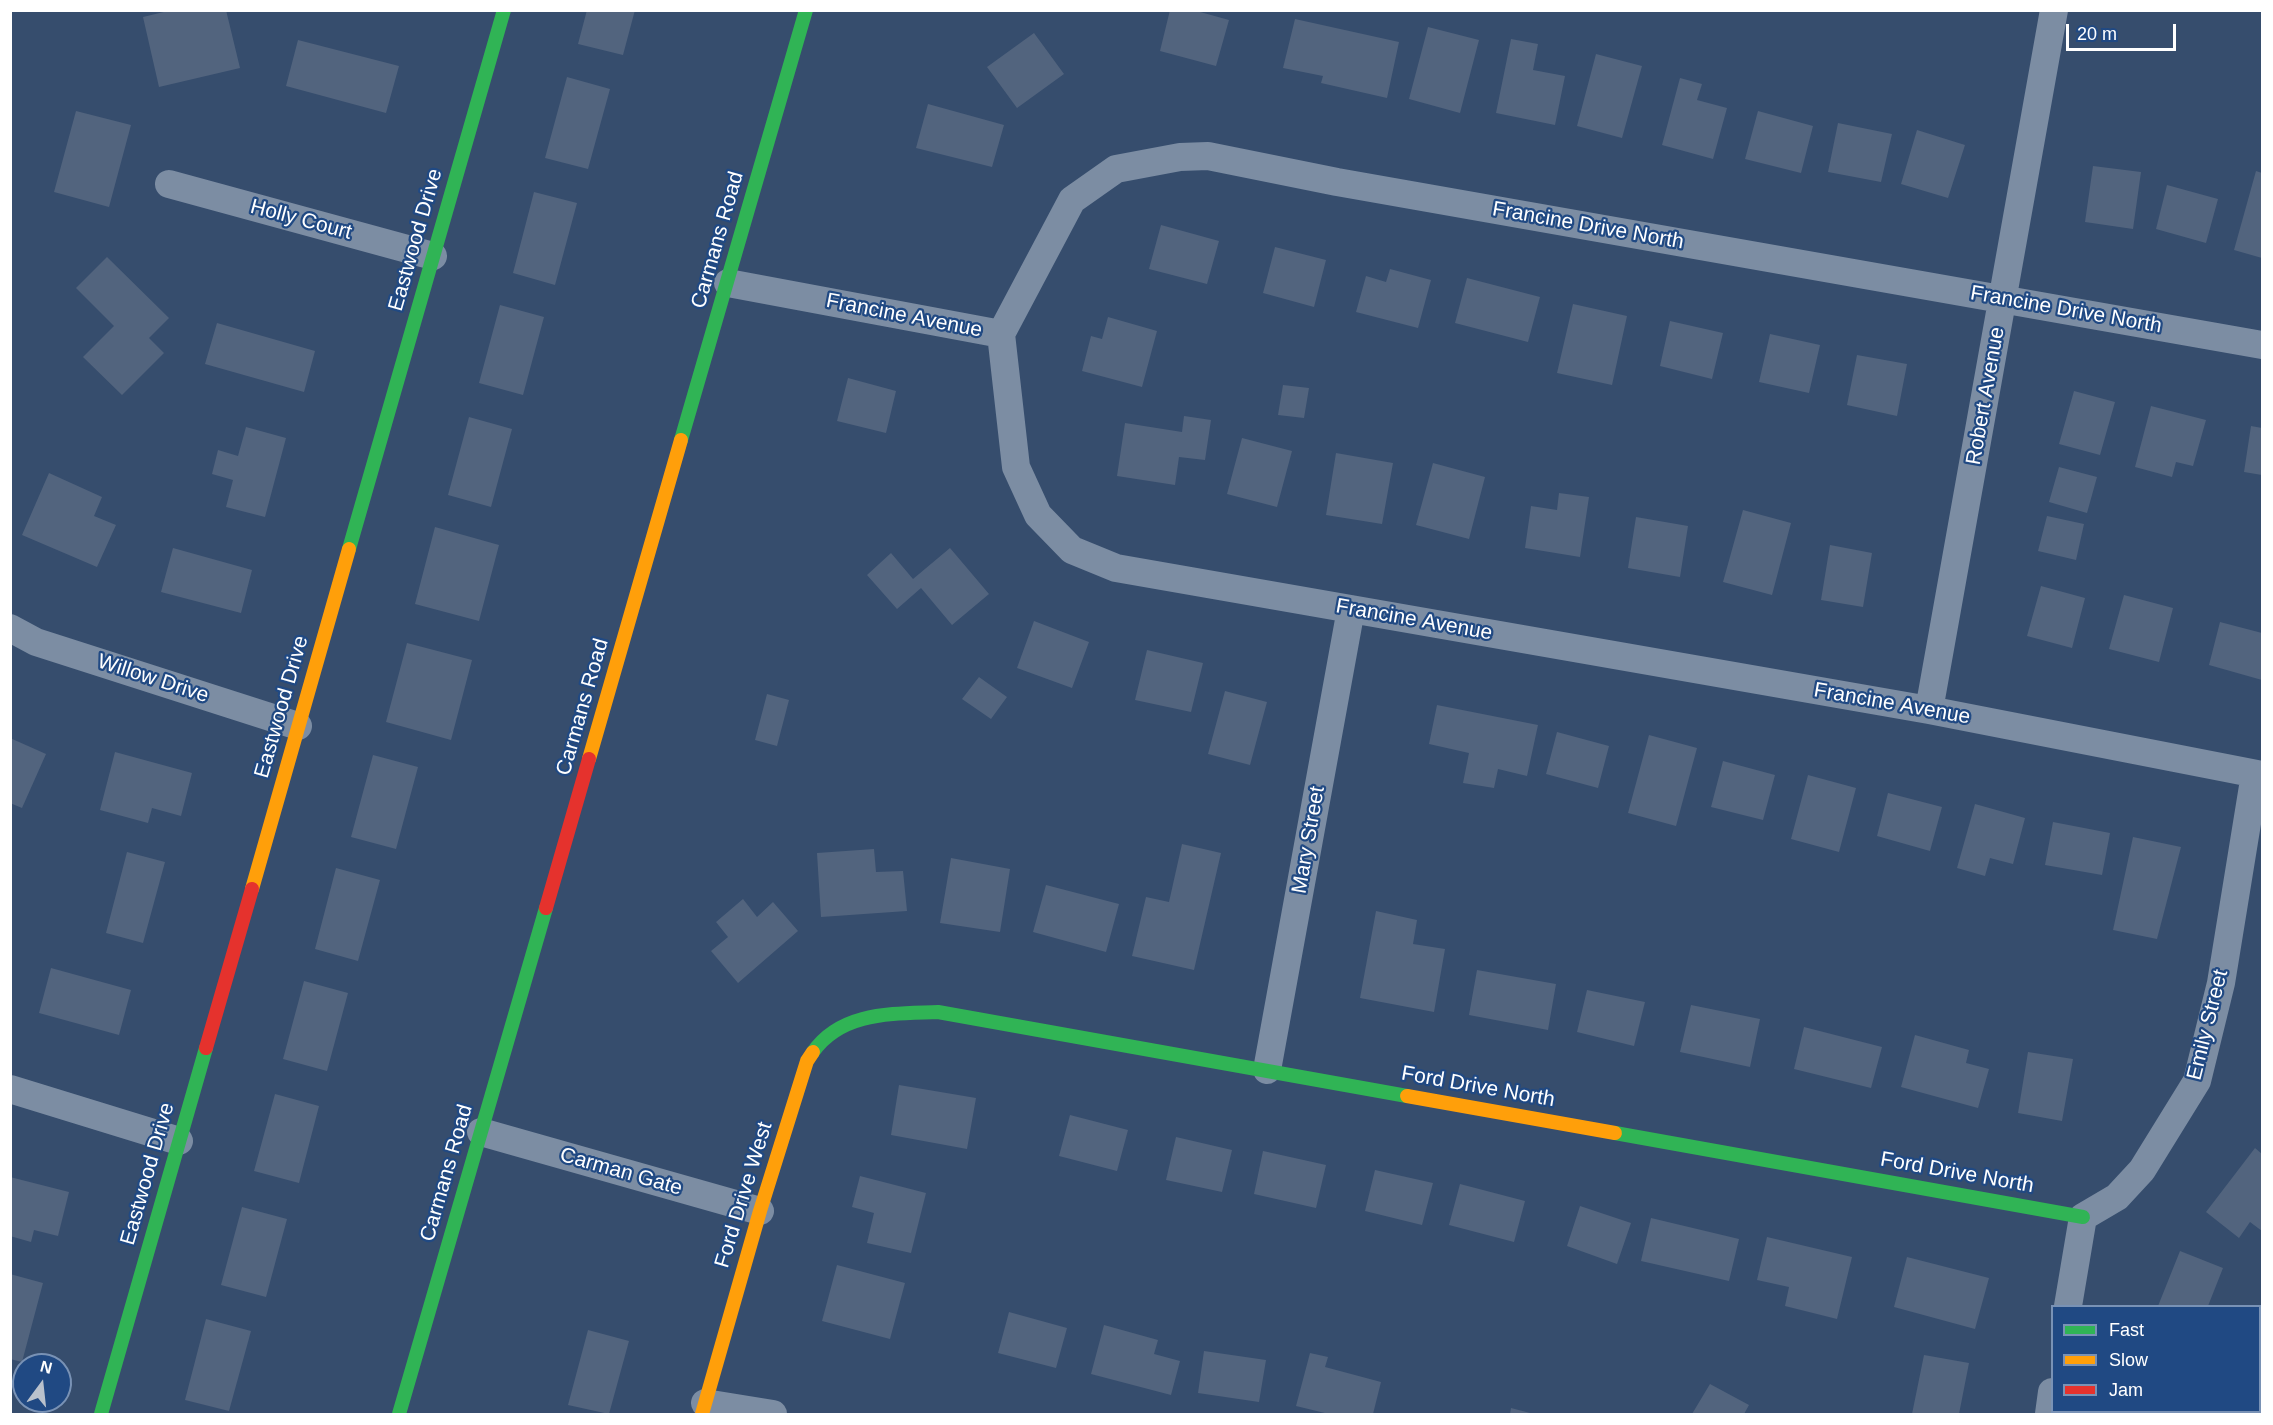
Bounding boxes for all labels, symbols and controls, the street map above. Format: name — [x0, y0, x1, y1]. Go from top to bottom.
scale bar — [2069, 12, 2178, 50]
text: 20 m — [2077, 24, 2117, 44]
street label: Eastwood Drive — [384, 166, 448, 314]
street label: Carmans Road — [686, 169, 750, 311]
street label: Holly Court — [248, 194, 354, 246]
street label: Francine Drive North — [1490, 197, 1686, 255]
street label: Francine Drive North — [1968, 281, 2164, 339]
street label: Francine Avenue — [824, 289, 984, 343]
street label: Robert Avenue — [1961, 325, 2011, 467]
street label: Francine Avenue — [1334, 594, 1494, 646]
street label: Eastwood Drive — [250, 633, 314, 781]
street label: Carmans Road — [551, 636, 615, 778]
street label: Willow Drive — [94, 649, 212, 709]
street label: Francine Avenue — [1812, 678, 1972, 730]
street label: Mary Street — [1287, 784, 1331, 896]
street label: Emily Street — [2182, 967, 2234, 1083]
street label: Ford Drive North — [1399, 1061, 1557, 1113]
street label: Eastwood Drive — [116, 1100, 180, 1248]
street label: Carmans Road — [415, 1102, 479, 1244]
street label: Ford Drive West — [710, 1119, 778, 1271]
street label: Carman Gate — [557, 1143, 685, 1201]
street label: Ford Drive North — [1878, 1147, 2036, 1199]
legend — [2051, 1305, 2261, 1413]
text: Fast — [2109, 1320, 2144, 1340]
text: Slow — [2109, 1350, 2148, 1370]
north arrow — [12, 1353, 72, 1413]
text: N — [38, 1357, 54, 1377]
text: Jam — [2109, 1380, 2143, 1400]

